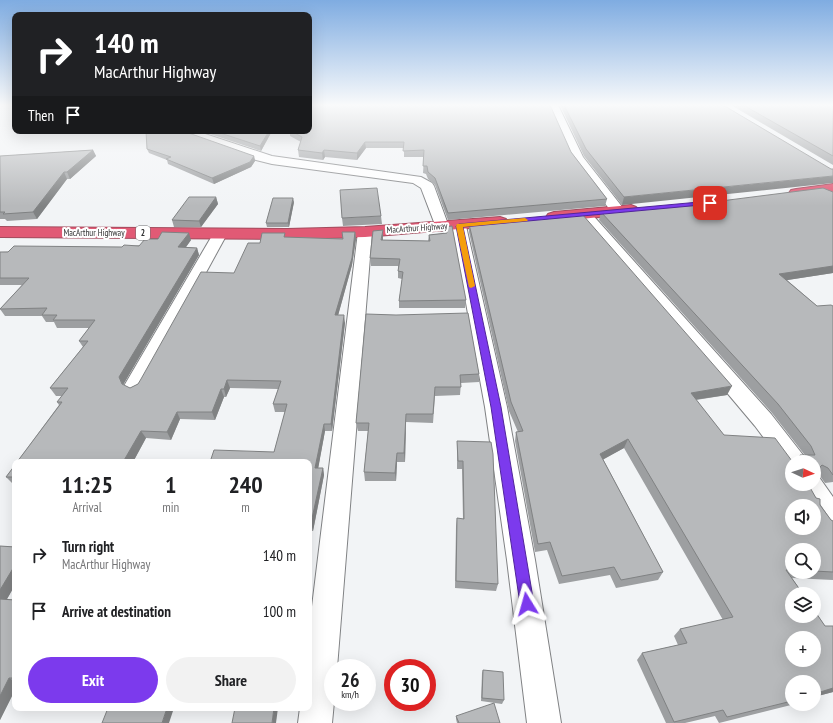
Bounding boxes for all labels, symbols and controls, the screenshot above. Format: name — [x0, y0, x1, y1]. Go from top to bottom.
text: 140 m — [94, 24, 158, 61]
icon: right — [28, 28, 80, 80]
text: MacArthur Highway — [94, 60, 216, 83]
icon: arrive — [62, 104, 84, 126]
text: Then — [28, 106, 54, 125]
pin — [693, 186, 727, 220]
icon: arrive — [699, 192, 721, 214]
street label: MacArthur Highway — [386, 220, 448, 235]
road number: 2 — [136, 226, 150, 240]
street label: MacArthur Highway — [63, 227, 125, 238]
north arrow — [785, 455, 821, 491]
map controls — [785, 455, 821, 711]
text: 11:25 — [61, 469, 113, 500]
text: 1 — [165, 469, 176, 500]
text: 240 — [228, 469, 263, 500]
text: Arrival — [72, 499, 102, 516]
text: min — [162, 499, 179, 516]
text: m — [241, 499, 250, 516]
button: sound — [785, 499, 821, 535]
text: Turn right — [62, 537, 114, 556]
button: search — [785, 543, 821, 579]
icon: right — [28, 544, 50, 566]
text: 140 m — [263, 546, 296, 565]
text: MacArthur Highway — [62, 556, 150, 573]
position arrow — [506, 583, 548, 625]
button: layers — [785, 587, 821, 623]
icon: arrive — [28, 600, 50, 622]
text: Arrive at destination — [62, 602, 171, 621]
text: 100 m — [263, 602, 296, 621]
button: + — [785, 631, 821, 667]
button: Exit — [28, 657, 158, 703]
button: Share — [166, 657, 296, 703]
speed limit sign: 30 — [384, 659, 436, 711]
text: 26 — [340, 667, 360, 693]
button: − — [785, 675, 821, 711]
text: km/h — [341, 688, 359, 701]

